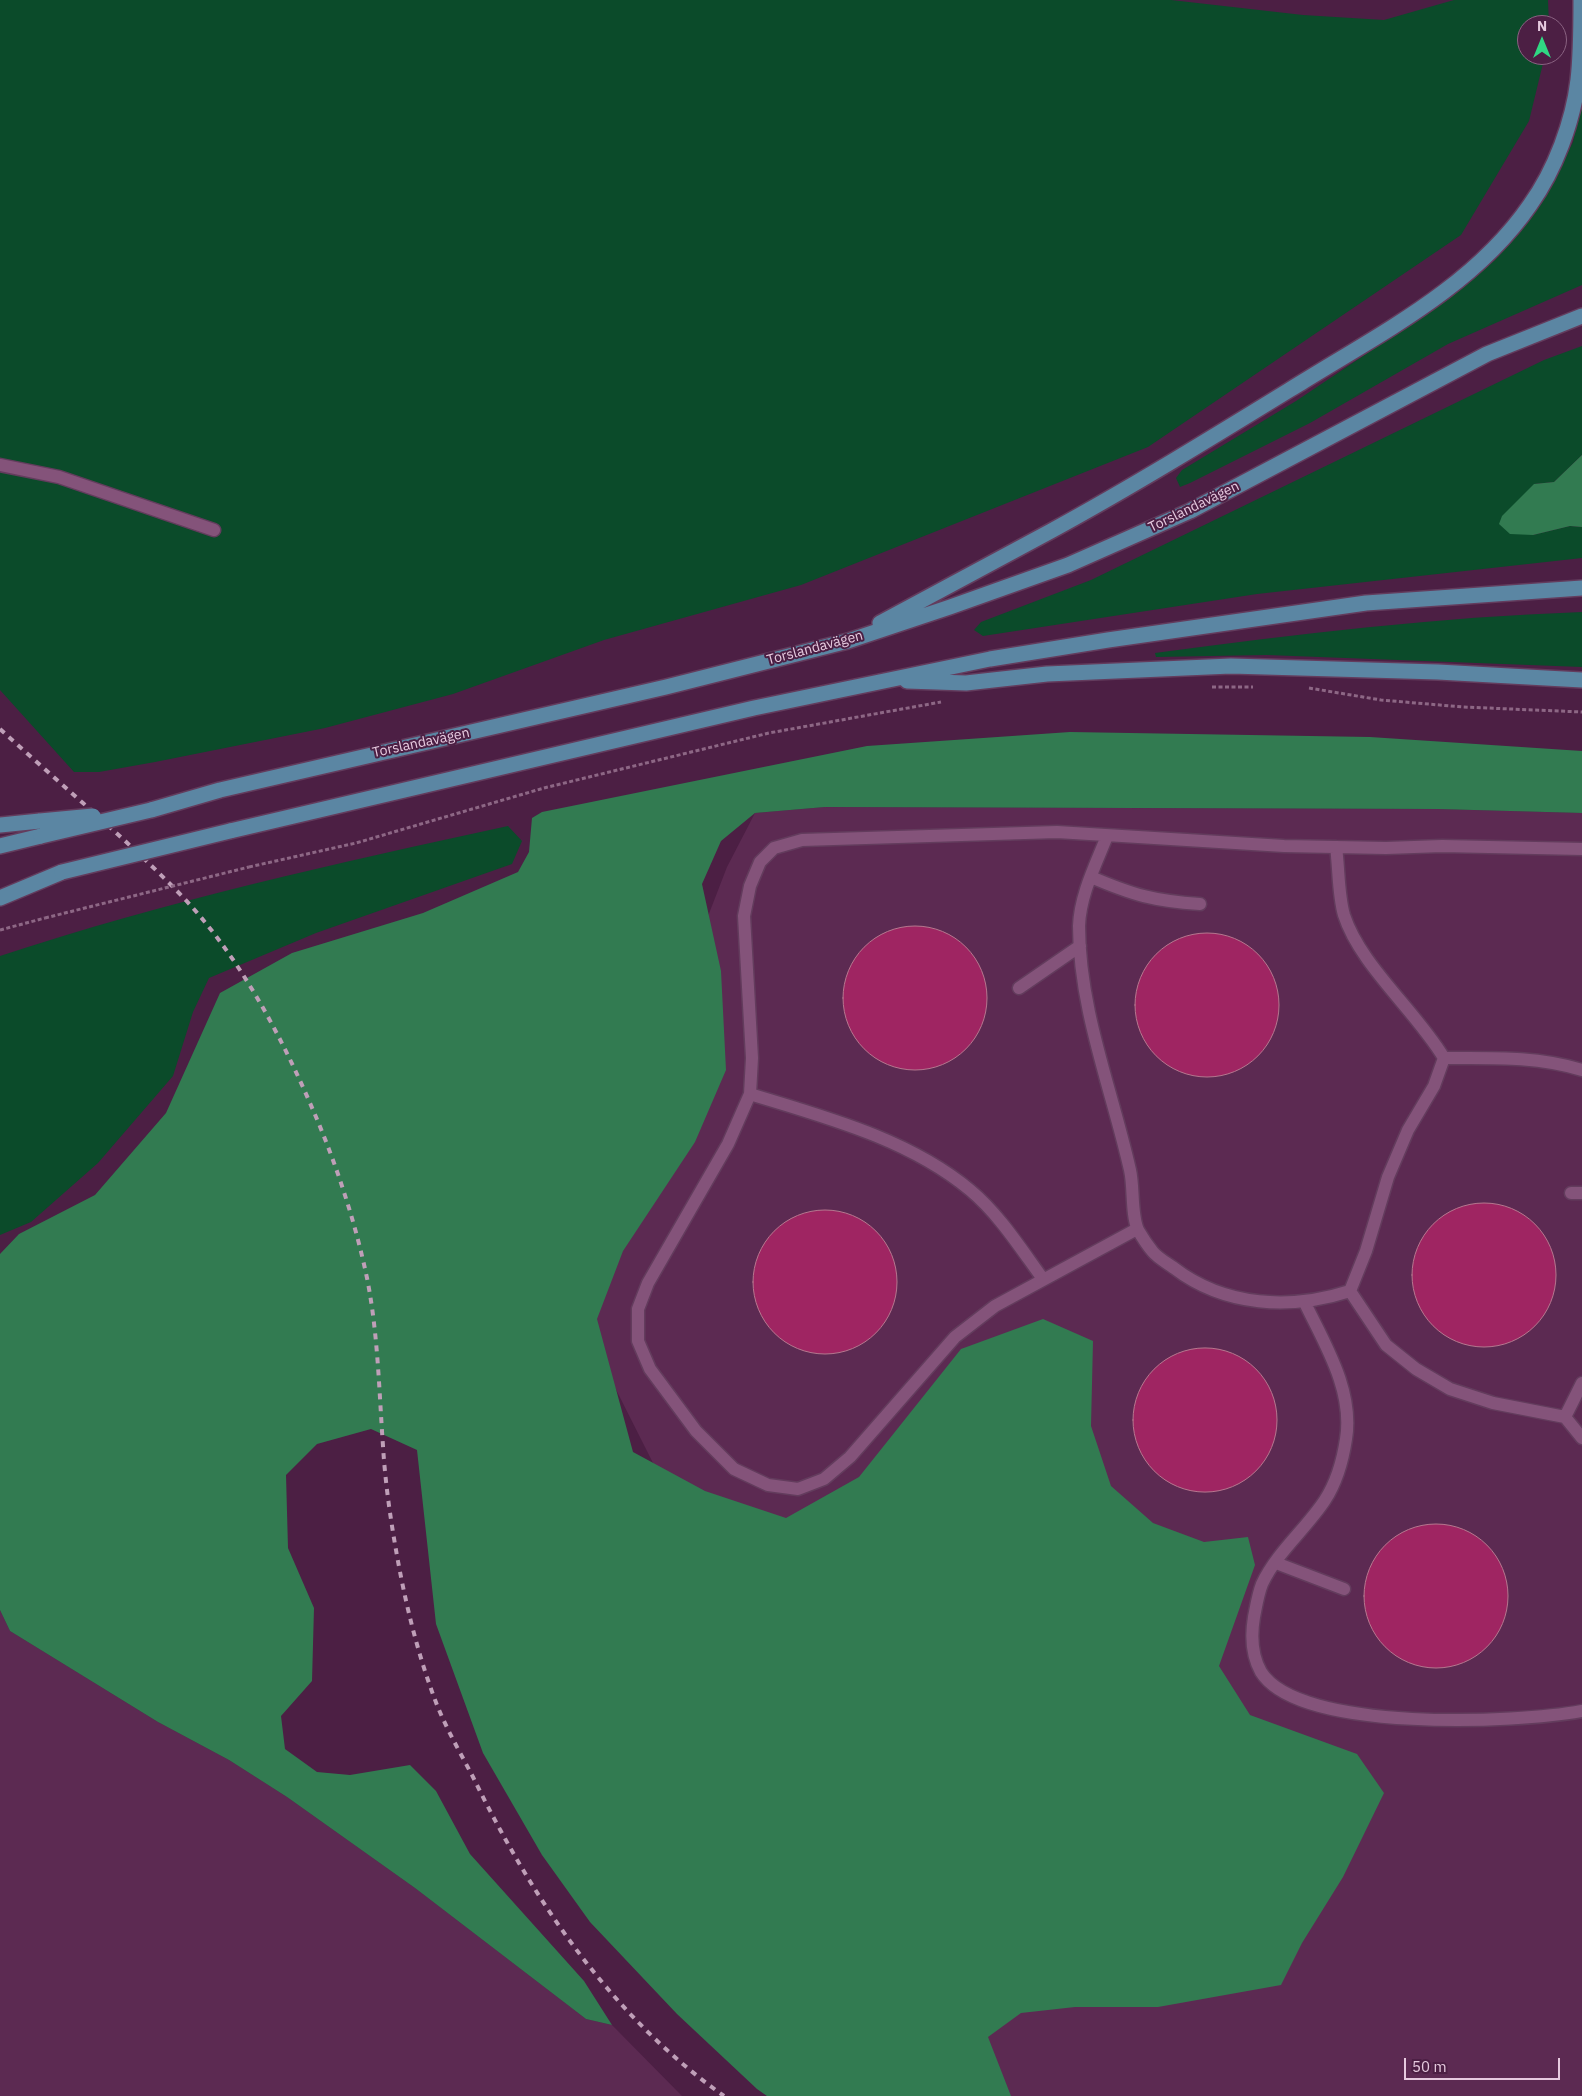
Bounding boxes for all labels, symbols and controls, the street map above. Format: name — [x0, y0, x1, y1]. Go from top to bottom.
north arrow — [1517, 15, 1567, 65]
text: N — [1537, 17, 1547, 35]
street label: Torslandavägen — [1146, 478, 1242, 536]
street label: Torslandavägen — [765, 627, 865, 669]
street label: Torslandavägen — [371, 725, 471, 761]
scale bar — [1407, 2048, 1563, 2080]
text: 50 m — [1412, 2057, 1447, 2076]

